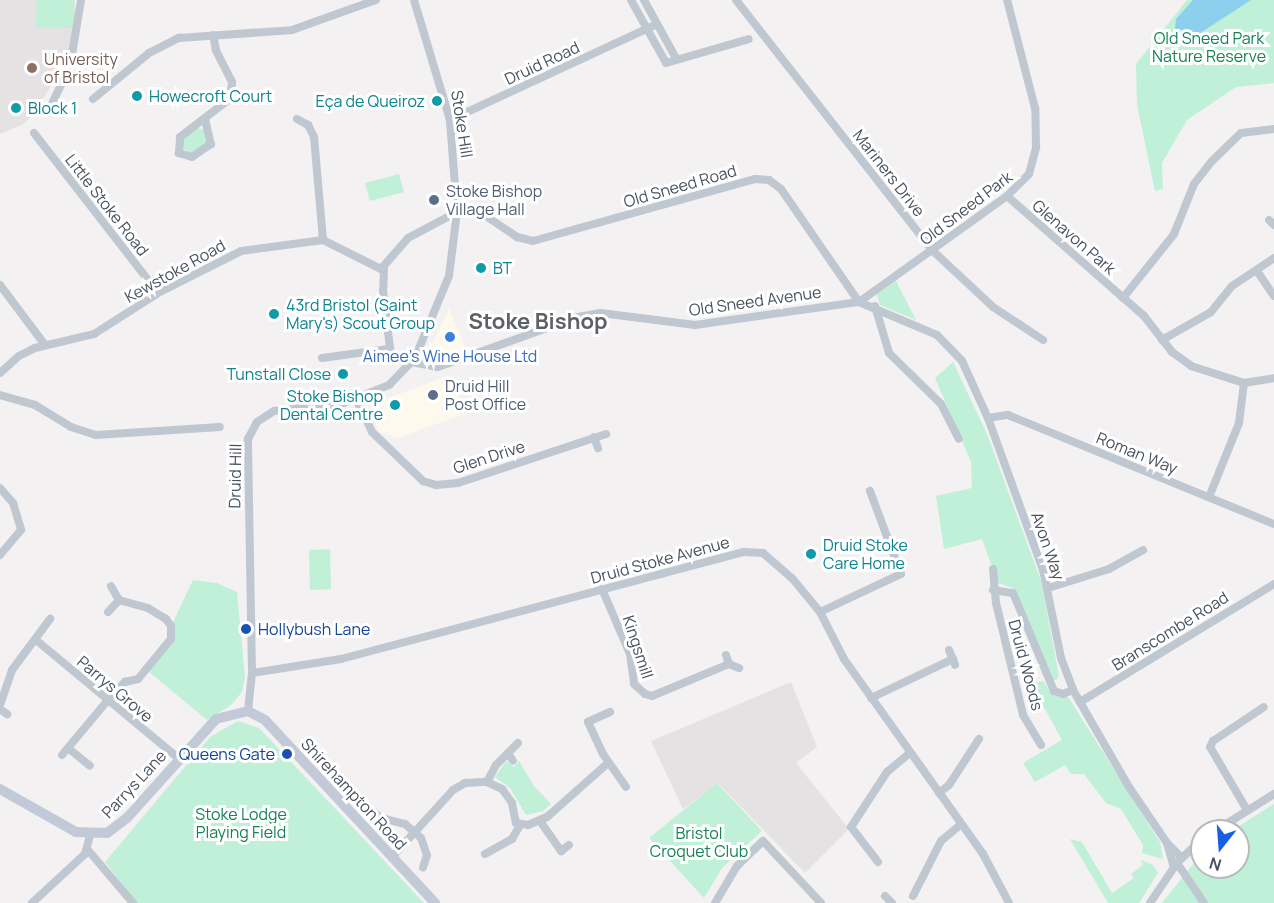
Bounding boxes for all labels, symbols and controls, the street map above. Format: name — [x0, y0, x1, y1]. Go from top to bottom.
park label: Old Sneed Park Nature Reserve — [1152, 28, 1266, 66]
street label: Druid Road — [502, 37, 582, 89]
place label: University of Bristol — [44, 49, 118, 87]
marker: University of Bristol — [25, 61, 39, 75]
place label: Howecroft Court — [149, 86, 272, 106]
marker: Howecroft Court — [130, 89, 144, 103]
street label: Stoke Hill — [447, 89, 477, 159]
place label: Eça de Queiroz — [316, 91, 425, 111]
marker: Eça de Queiroz — [430, 94, 444, 108]
place label: Block 1 — [28, 98, 77, 118]
marker: Block 1 — [9, 101, 23, 115]
street label: Mariners Drive — [849, 126, 929, 220]
street label: Little Stoke Road — [61, 150, 153, 260]
street label: Old Sneed Road — [621, 161, 739, 211]
street label: Old Sneed Park — [916, 167, 1016, 249]
place label: Stoke Bishop Village Hall — [446, 181, 542, 219]
marker: Stoke Bishop Village Hall — [427, 193, 441, 207]
street label: Glenavon Park — [1028, 196, 1120, 278]
street label: Kewstoke Road — [121, 235, 229, 307]
place label: BT — [493, 258, 512, 278]
marker: BT — [474, 261, 488, 275]
street label: Old Sneed Avenue — [688, 282, 822, 320]
place label: 43rd Bristol (Saint Mary's) Scout Group — [286, 295, 435, 333]
marker: 43rd Bristol (Saint Mary's) Scout Group — [267, 307, 281, 321]
district label: Stoke Bishop — [468, 309, 608, 335]
marker: Aimee's Wine House Ltd — [443, 330, 457, 344]
place label: Aimee's Wine House Ltd — [363, 346, 537, 366]
place label: Tunstall Close — [227, 364, 331, 384]
marker: Tunstall Close — [336, 367, 350, 381]
place label: Druid Hill Post Office — [445, 376, 526, 414]
place label: Stoke Bishop Dental Centre — [280, 386, 383, 424]
marker: Druid Hill Post Office — [426, 388, 440, 402]
marker: Stoke Bishop Dental Centre — [388, 398, 402, 412]
street label: Roman Way — [1094, 428, 1180, 478]
street label: Glen Drive — [451, 436, 527, 478]
street label: Druid Hill — [225, 444, 245, 508]
street label: Avon Way — [1027, 510, 1069, 582]
street label: Druid Stoke Avenue — [588, 532, 732, 588]
place label: Druid Stoke Care Home — [823, 535, 908, 573]
marker: Druid Stoke Care Home — [804, 547, 818, 561]
street label: Branscombe Road — [1108, 587, 1232, 675]
street label: Kingsmill — [619, 613, 657, 681]
street label: Druid Woods — [1005, 617, 1047, 713]
place label: Hollybush Lane — [258, 619, 370, 639]
marker: Hollybush Lane — [239, 622, 253, 636]
street label: Parrys Grove — [73, 652, 157, 726]
street label: Shirehampton Road — [297, 734, 411, 854]
place label: Queens Gate — [179, 744, 275, 764]
street label: Parrys Lane — [98, 746, 170, 822]
marker: Queens Gate — [280, 747, 294, 761]
park label: Stoke Lodge Playing Field — [195, 804, 287, 842]
north arrow — [1190, 819, 1250, 879]
park label: Bristol Croquet Club — [650, 823, 748, 861]
text: N — [1207, 852, 1224, 877]

